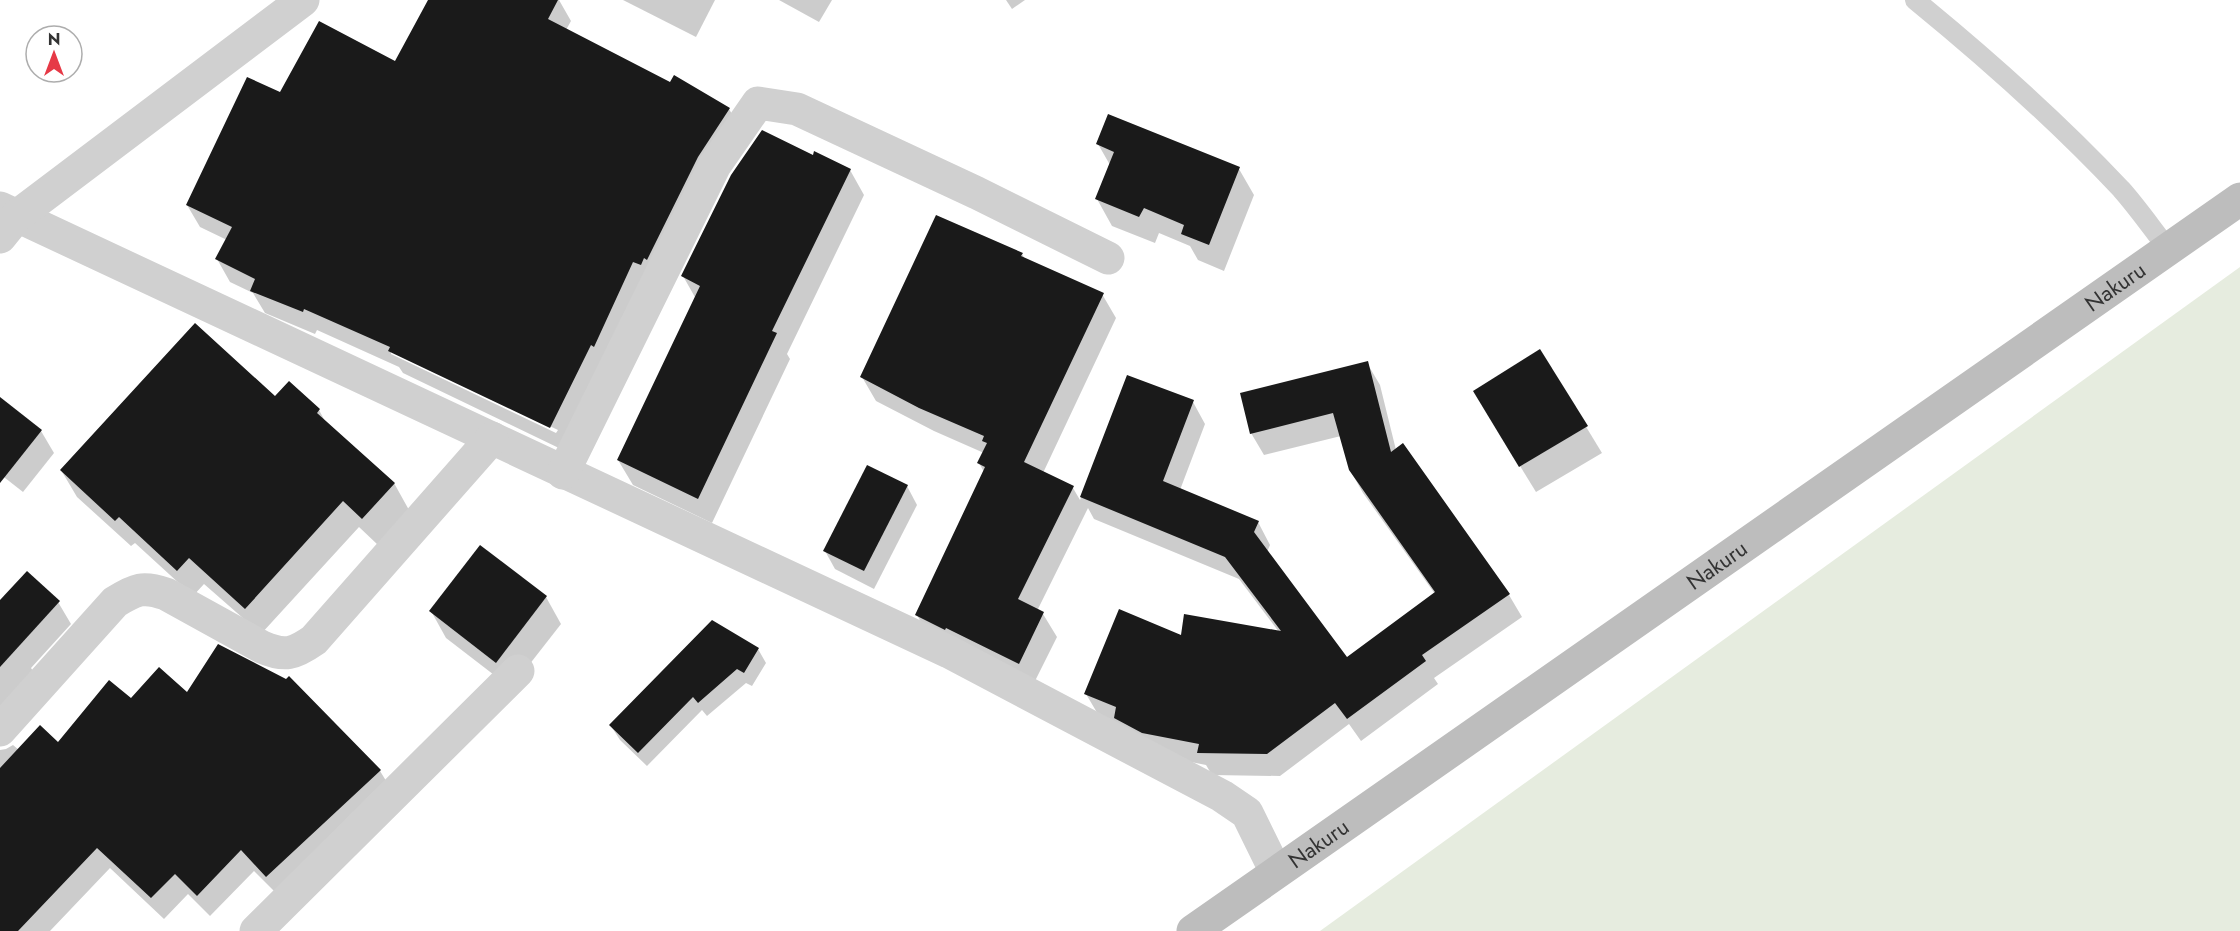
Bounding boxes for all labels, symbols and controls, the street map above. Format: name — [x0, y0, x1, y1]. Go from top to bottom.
north arrow — [24, 24, 84, 84]
text: N — [48, 28, 60, 51]
street label: Nakuru — [2078, 254, 2152, 319]
street label: Nakuru — [1680, 532, 1754, 597]
street label: Nakuru — [1281, 811, 1355, 876]

